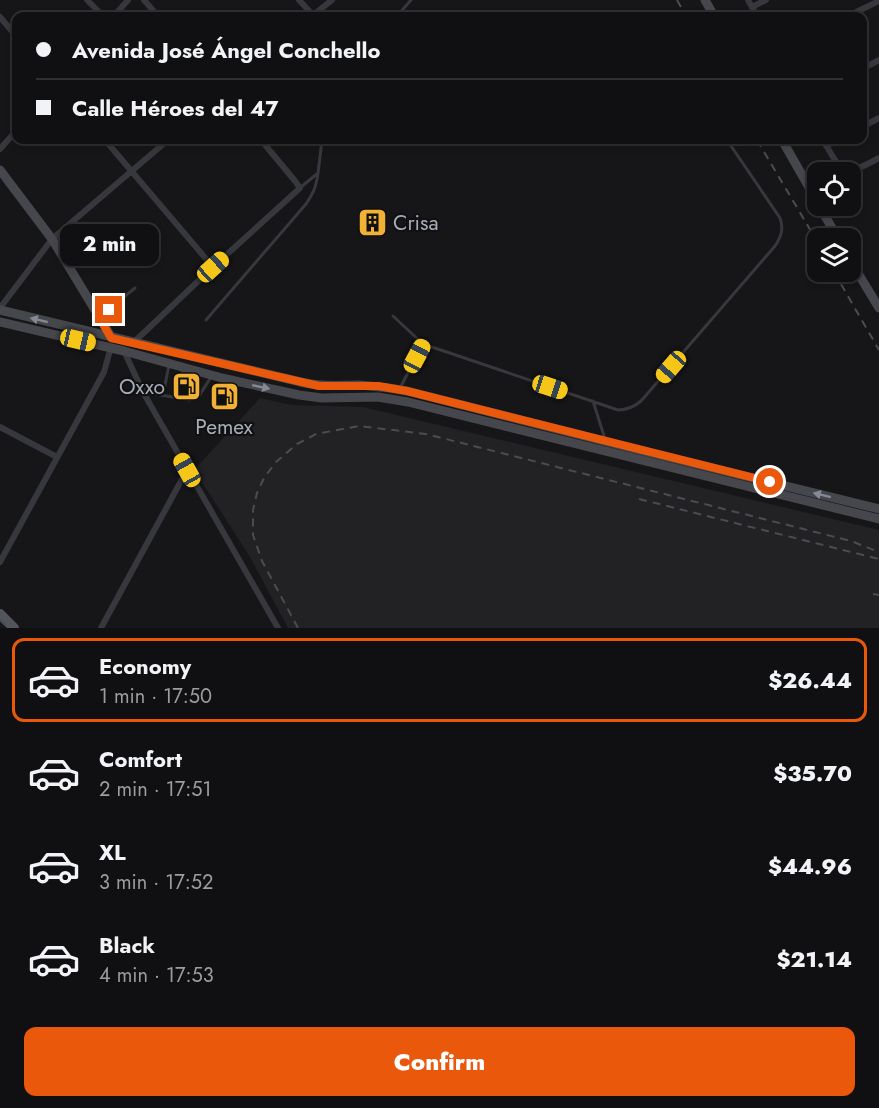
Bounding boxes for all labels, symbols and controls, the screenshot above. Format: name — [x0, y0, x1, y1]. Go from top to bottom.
text: Avenida José Ángel Conchello — [72, 34, 380, 66]
text: Calle Héroes del 47 — [72, 92, 279, 124]
map controls — [807, 162, 861, 282]
button: locate — [807, 162, 861, 216]
building icon: Crisa — [356, 207, 388, 239]
place label: Crisa — [393, 208, 439, 238]
callout: 2 min — [60, 223, 158, 265]
button: layers — [807, 228, 861, 282]
text: 2 min — [83, 230, 136, 259]
car — [194, 248, 232, 286]
route end — [95, 296, 122, 323]
one-way arrow — [30, 314, 48, 324]
car — [58, 327, 98, 353]
car — [401, 336, 433, 376]
car — [652, 348, 690, 386]
fuel station icon: Oxxo — [170, 371, 202, 403]
place label: Oxxo — [119, 372, 165, 402]
car — [530, 373, 570, 401]
fuel station icon: Pemex — [208, 380, 240, 412]
one-way arrow — [252, 383, 271, 392]
place label: Pemex — [195, 412, 253, 442]
car — [170, 450, 204, 490]
route start — [756, 468, 783, 495]
one-way arrow — [813, 489, 831, 499]
text: Economy — [99, 650, 191, 682]
icon: car — [27, 653, 81, 707]
text: $26.44 — [768, 664, 852, 696]
text: 1 min · 17:50 — [99, 682, 212, 711]
text: Comfort — [99, 743, 182, 775]
icon: car — [27, 746, 81, 800]
text: $35.70 — [773, 757, 852, 789]
text: 2 min · 17:51 — [99, 775, 211, 804]
text: XL — [99, 836, 126, 868]
icon: car — [27, 839, 81, 893]
text: $44.96 — [768, 850, 852, 882]
text: 3 min · 17:52 — [99, 868, 213, 897]
text: Black — [99, 929, 155, 961]
icon: car — [27, 932, 81, 986]
text: $21.14 — [777, 943, 852, 975]
text: 4 min · 17:53 — [99, 961, 214, 990]
button: Confirm — [24, 1027, 855, 1096]

